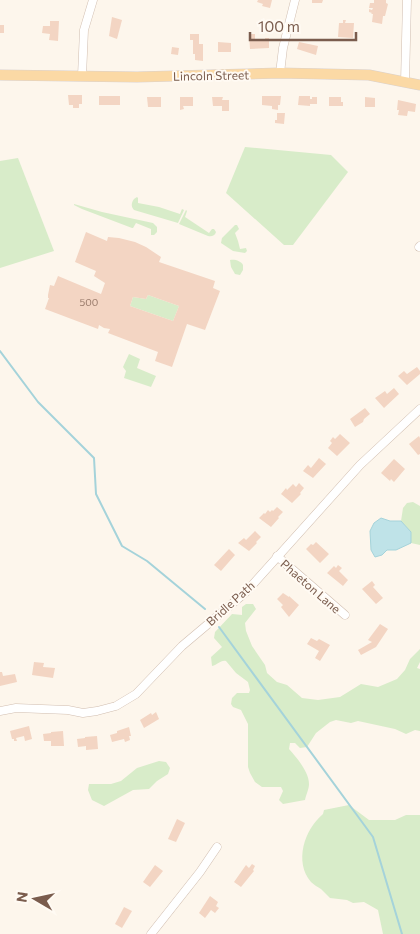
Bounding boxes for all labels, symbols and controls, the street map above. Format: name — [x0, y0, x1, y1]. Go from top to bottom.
scale bar — [250, 10, 356, 42]
text: 100 m — [258, 17, 300, 35]
street label: Lincoln Street — [173, 67, 249, 83]
house number: 500 — [80, 296, 98, 308]
street label: Phaeton Lane — [278, 556, 344, 616]
street label: Bridle Path — [203, 578, 257, 628]
north arrow — [10, 874, 60, 924]
text: N — [12, 890, 31, 903]

